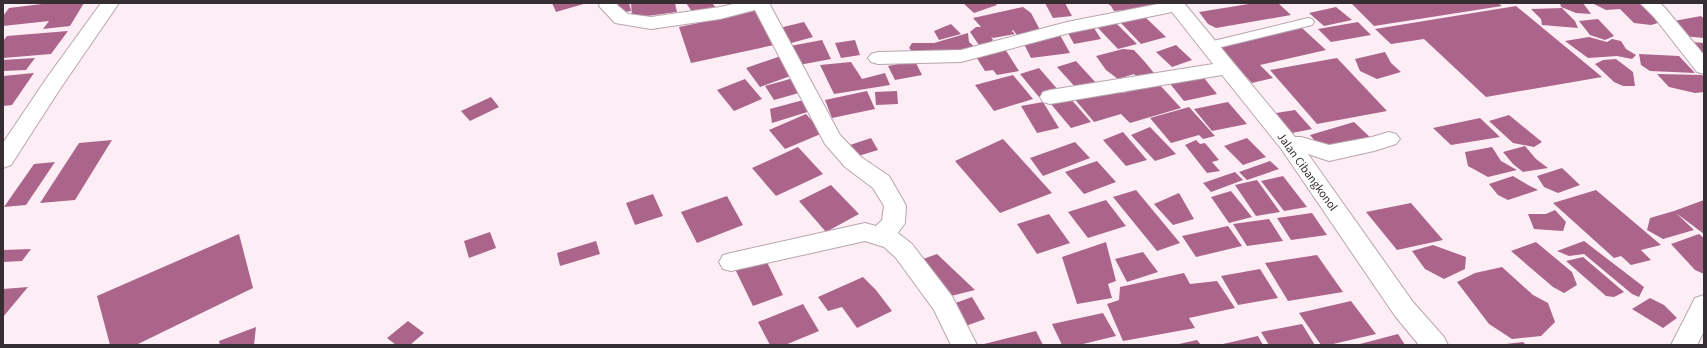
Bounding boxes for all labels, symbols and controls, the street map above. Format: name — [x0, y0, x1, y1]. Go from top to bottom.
street label: Jalan Cibangkonol — [1273, 129, 1341, 215]

